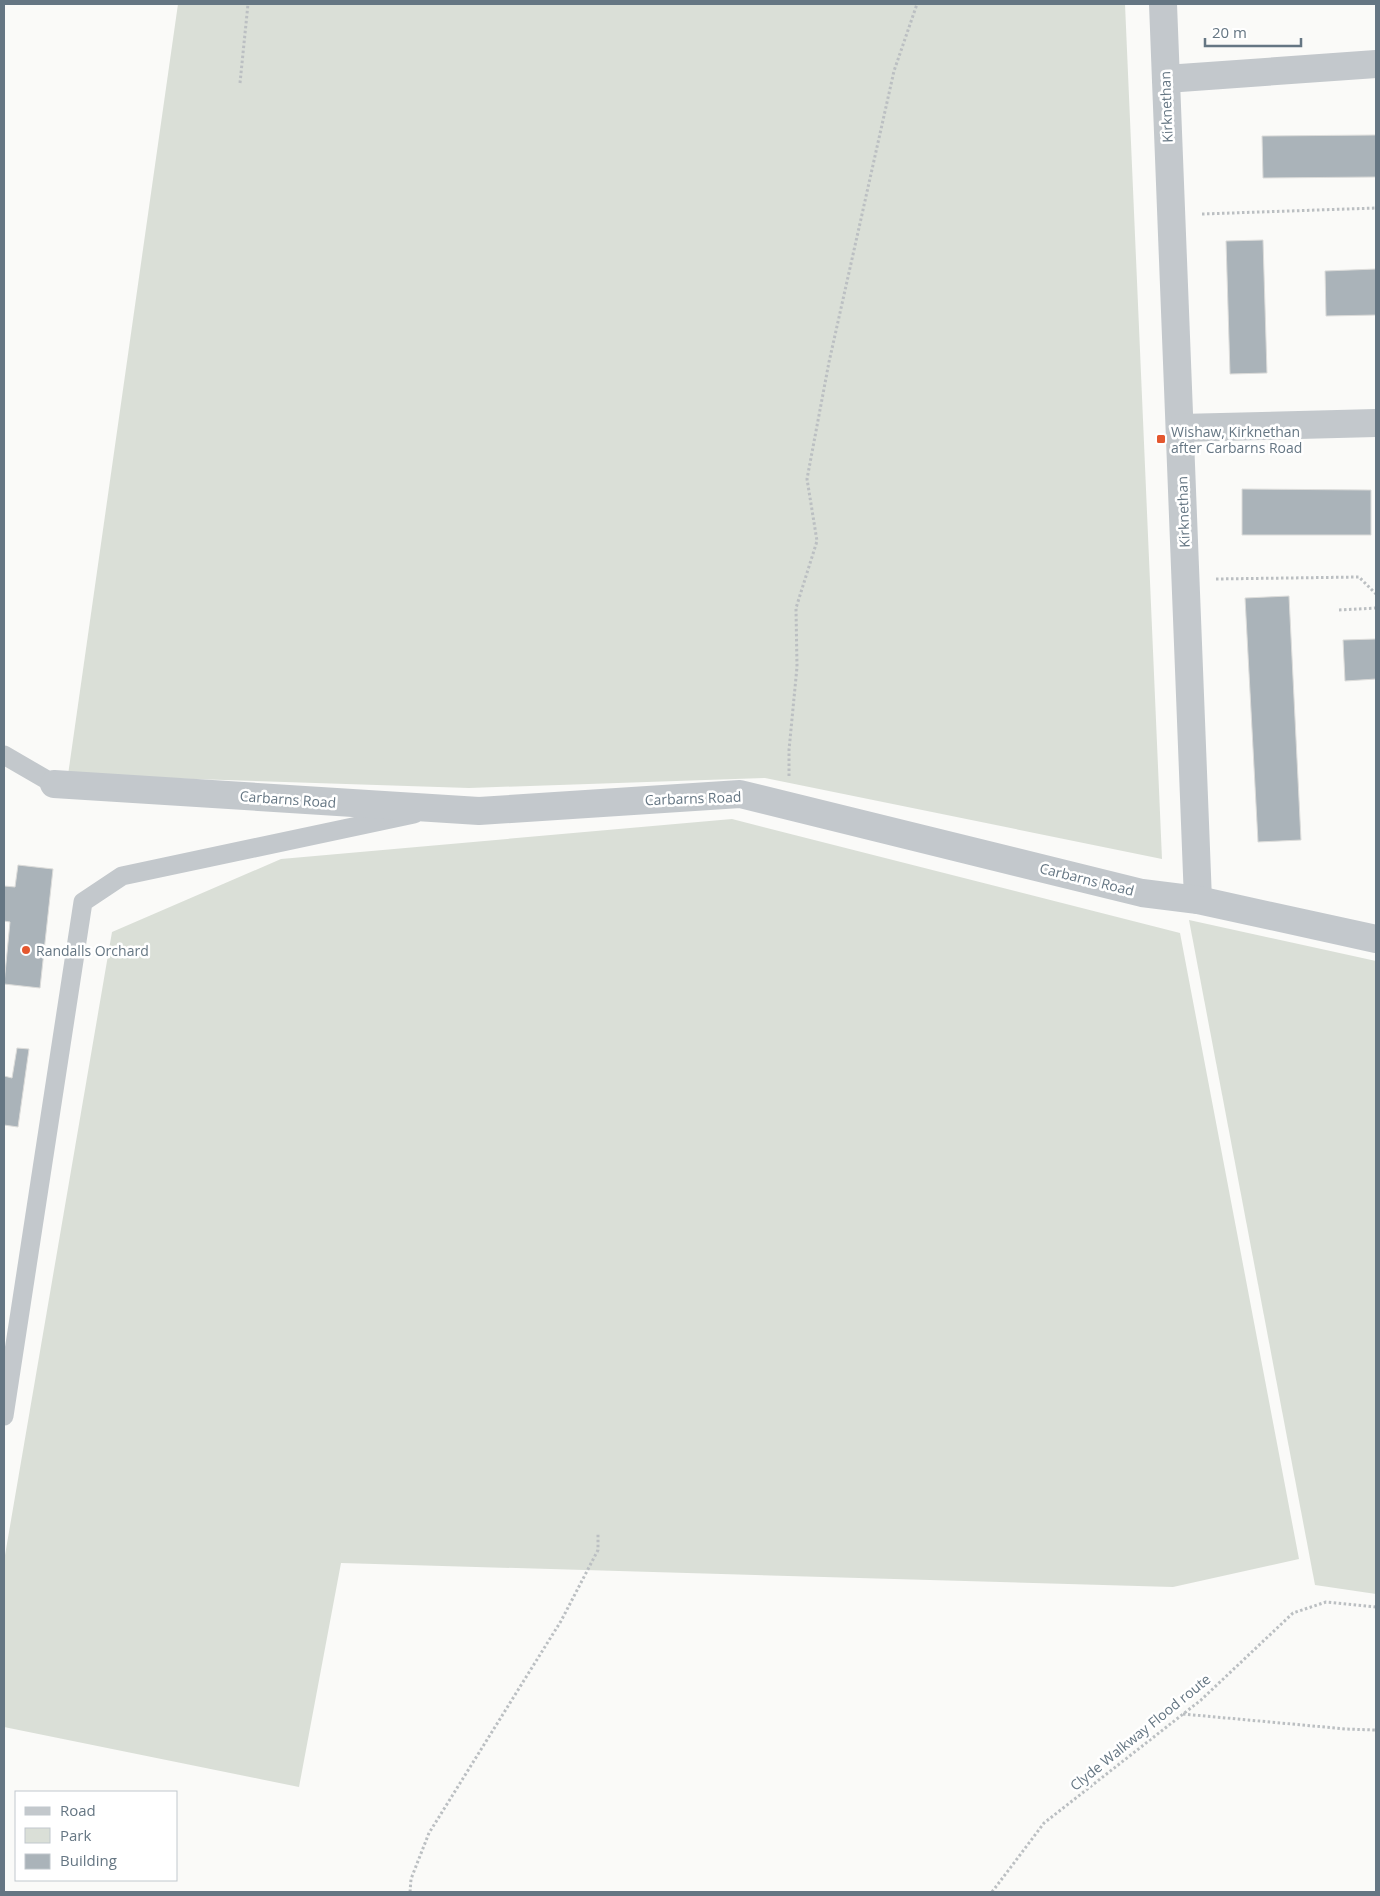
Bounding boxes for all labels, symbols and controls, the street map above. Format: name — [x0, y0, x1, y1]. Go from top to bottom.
scale bar — [1205, 15, 1301, 47]
text: 20 m — [1212, 22, 1247, 42]
street label: Kirknethan — [1155, 71, 1177, 143]
place label: Wishaw, Kirknethan after Carbarns Road — [1171, 422, 1302, 457]
marker: Wishaw, Kirknethan after Carbarns Road — [1155, 433, 1167, 445]
street label: Kirknethan — [1172, 476, 1194, 548]
street label: Carbarns Road — [239, 786, 337, 812]
street label: Carbarns Road — [644, 787, 742, 809]
street label: Carbarns Road — [1038, 858, 1136, 900]
place label: Randalls Orchard — [36, 941, 149, 960]
marker: Randalls Orchard — [20, 944, 32, 956]
street label: Clyde Walkway Flood route — [1066, 1669, 1214, 1795]
legend — [15, 1791, 178, 1881]
text: Road — [60, 1800, 96, 1820]
text: Park — [60, 1825, 91, 1845]
text: Building — [60, 1850, 117, 1870]

